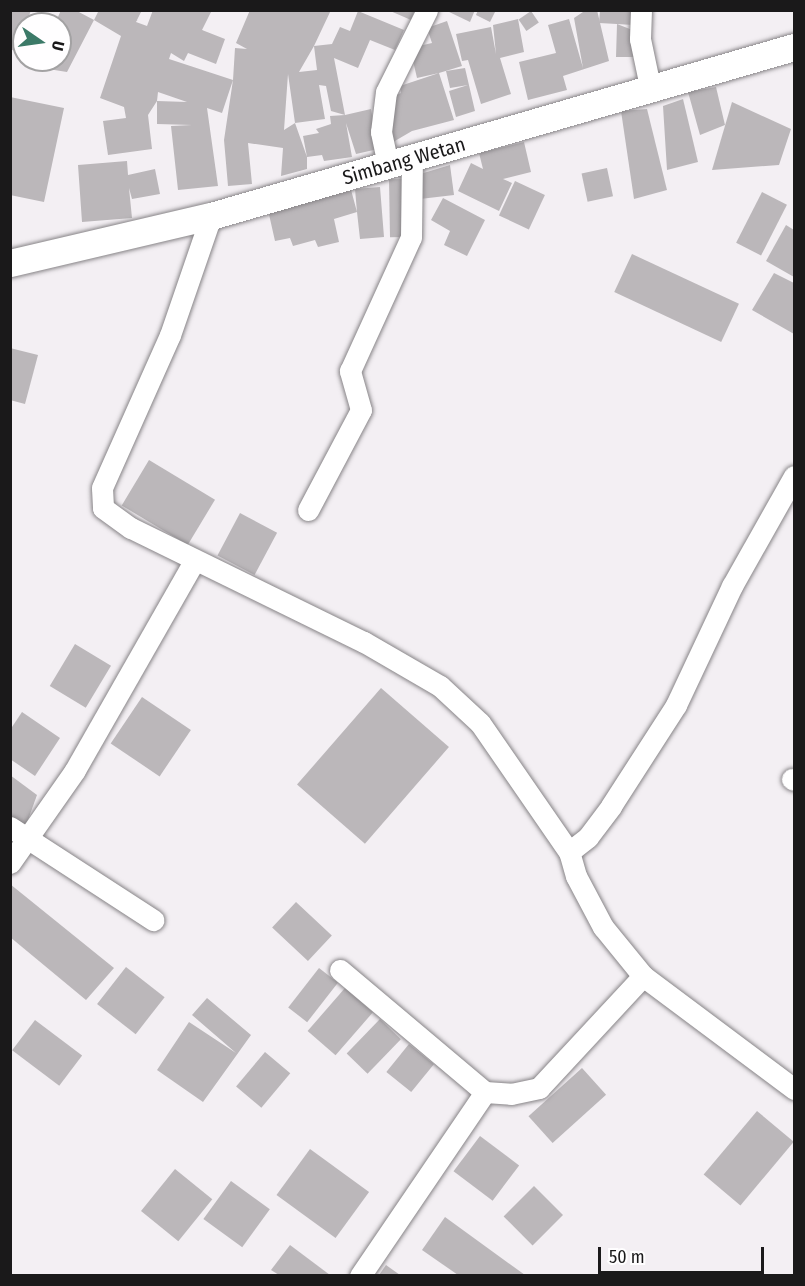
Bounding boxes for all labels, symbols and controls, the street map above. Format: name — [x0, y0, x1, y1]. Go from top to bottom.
north arrow — [12, 12, 72, 72]
text: U — [48, 39, 68, 52]
street label: Simbang Wetan — [340, 132, 468, 190]
scale bar — [601, 1235, 768, 1273]
text: 50 m — [609, 1246, 645, 1268]

